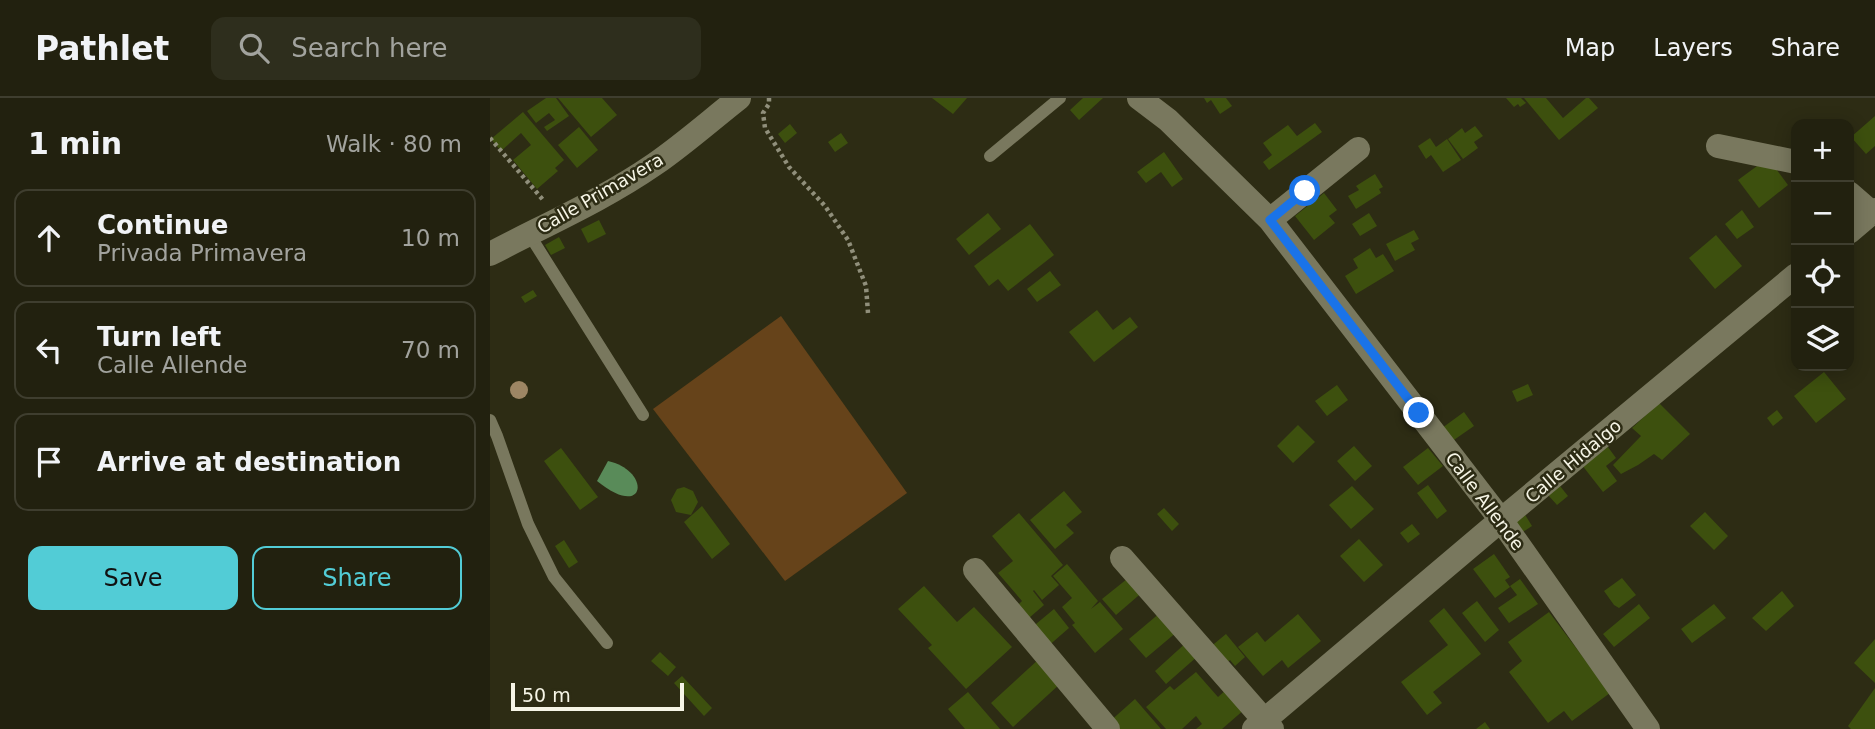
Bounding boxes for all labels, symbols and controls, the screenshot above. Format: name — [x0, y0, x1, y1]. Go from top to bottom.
search box — [211, 17, 701, 80]
text: Pathlet — [35, 29, 169, 68]
icon: search — [235, 29, 273, 67]
text: Search here — [291, 33, 448, 63]
text: Map — [1565, 34, 1615, 62]
text: Layers — [1653, 34, 1733, 62]
text: Share — [1771, 34, 1840, 62]
map controls — [1791, 119, 1854, 371]
button: + — [1791, 119, 1854, 182]
text: 1 min — [28, 126, 122, 161]
text: Walk · 80 m — [326, 131, 462, 157]
street label: Calle Primavera — [533, 148, 667, 238]
route start — [1289, 175, 1320, 206]
button: − — [1791, 182, 1854, 245]
text: Continue — [97, 210, 228, 240]
icon: ahead — [30, 219, 68, 257]
text: 10 m — [401, 225, 460, 251]
text: Privada Primavera — [97, 240, 307, 266]
button: locate — [1791, 245, 1854, 308]
button: layers — [1791, 308, 1854, 371]
text: Turn left — [97, 322, 221, 352]
icon: left — [30, 331, 68, 369]
text: 70 m — [401, 337, 460, 363]
text: Calle Allende — [97, 352, 247, 378]
route end — [1403, 397, 1434, 428]
street label: Calle Hidalgo — [1521, 415, 1625, 507]
icon: arrive — [30, 443, 68, 481]
text: Arrive at destination — [97, 447, 401, 477]
street label: Calle Allende — [1441, 448, 1529, 554]
button: Save — [28, 546, 238, 610]
button: Share — [252, 546, 462, 610]
scale bar — [511, 680, 684, 712]
text: 50 m — [522, 684, 571, 706]

